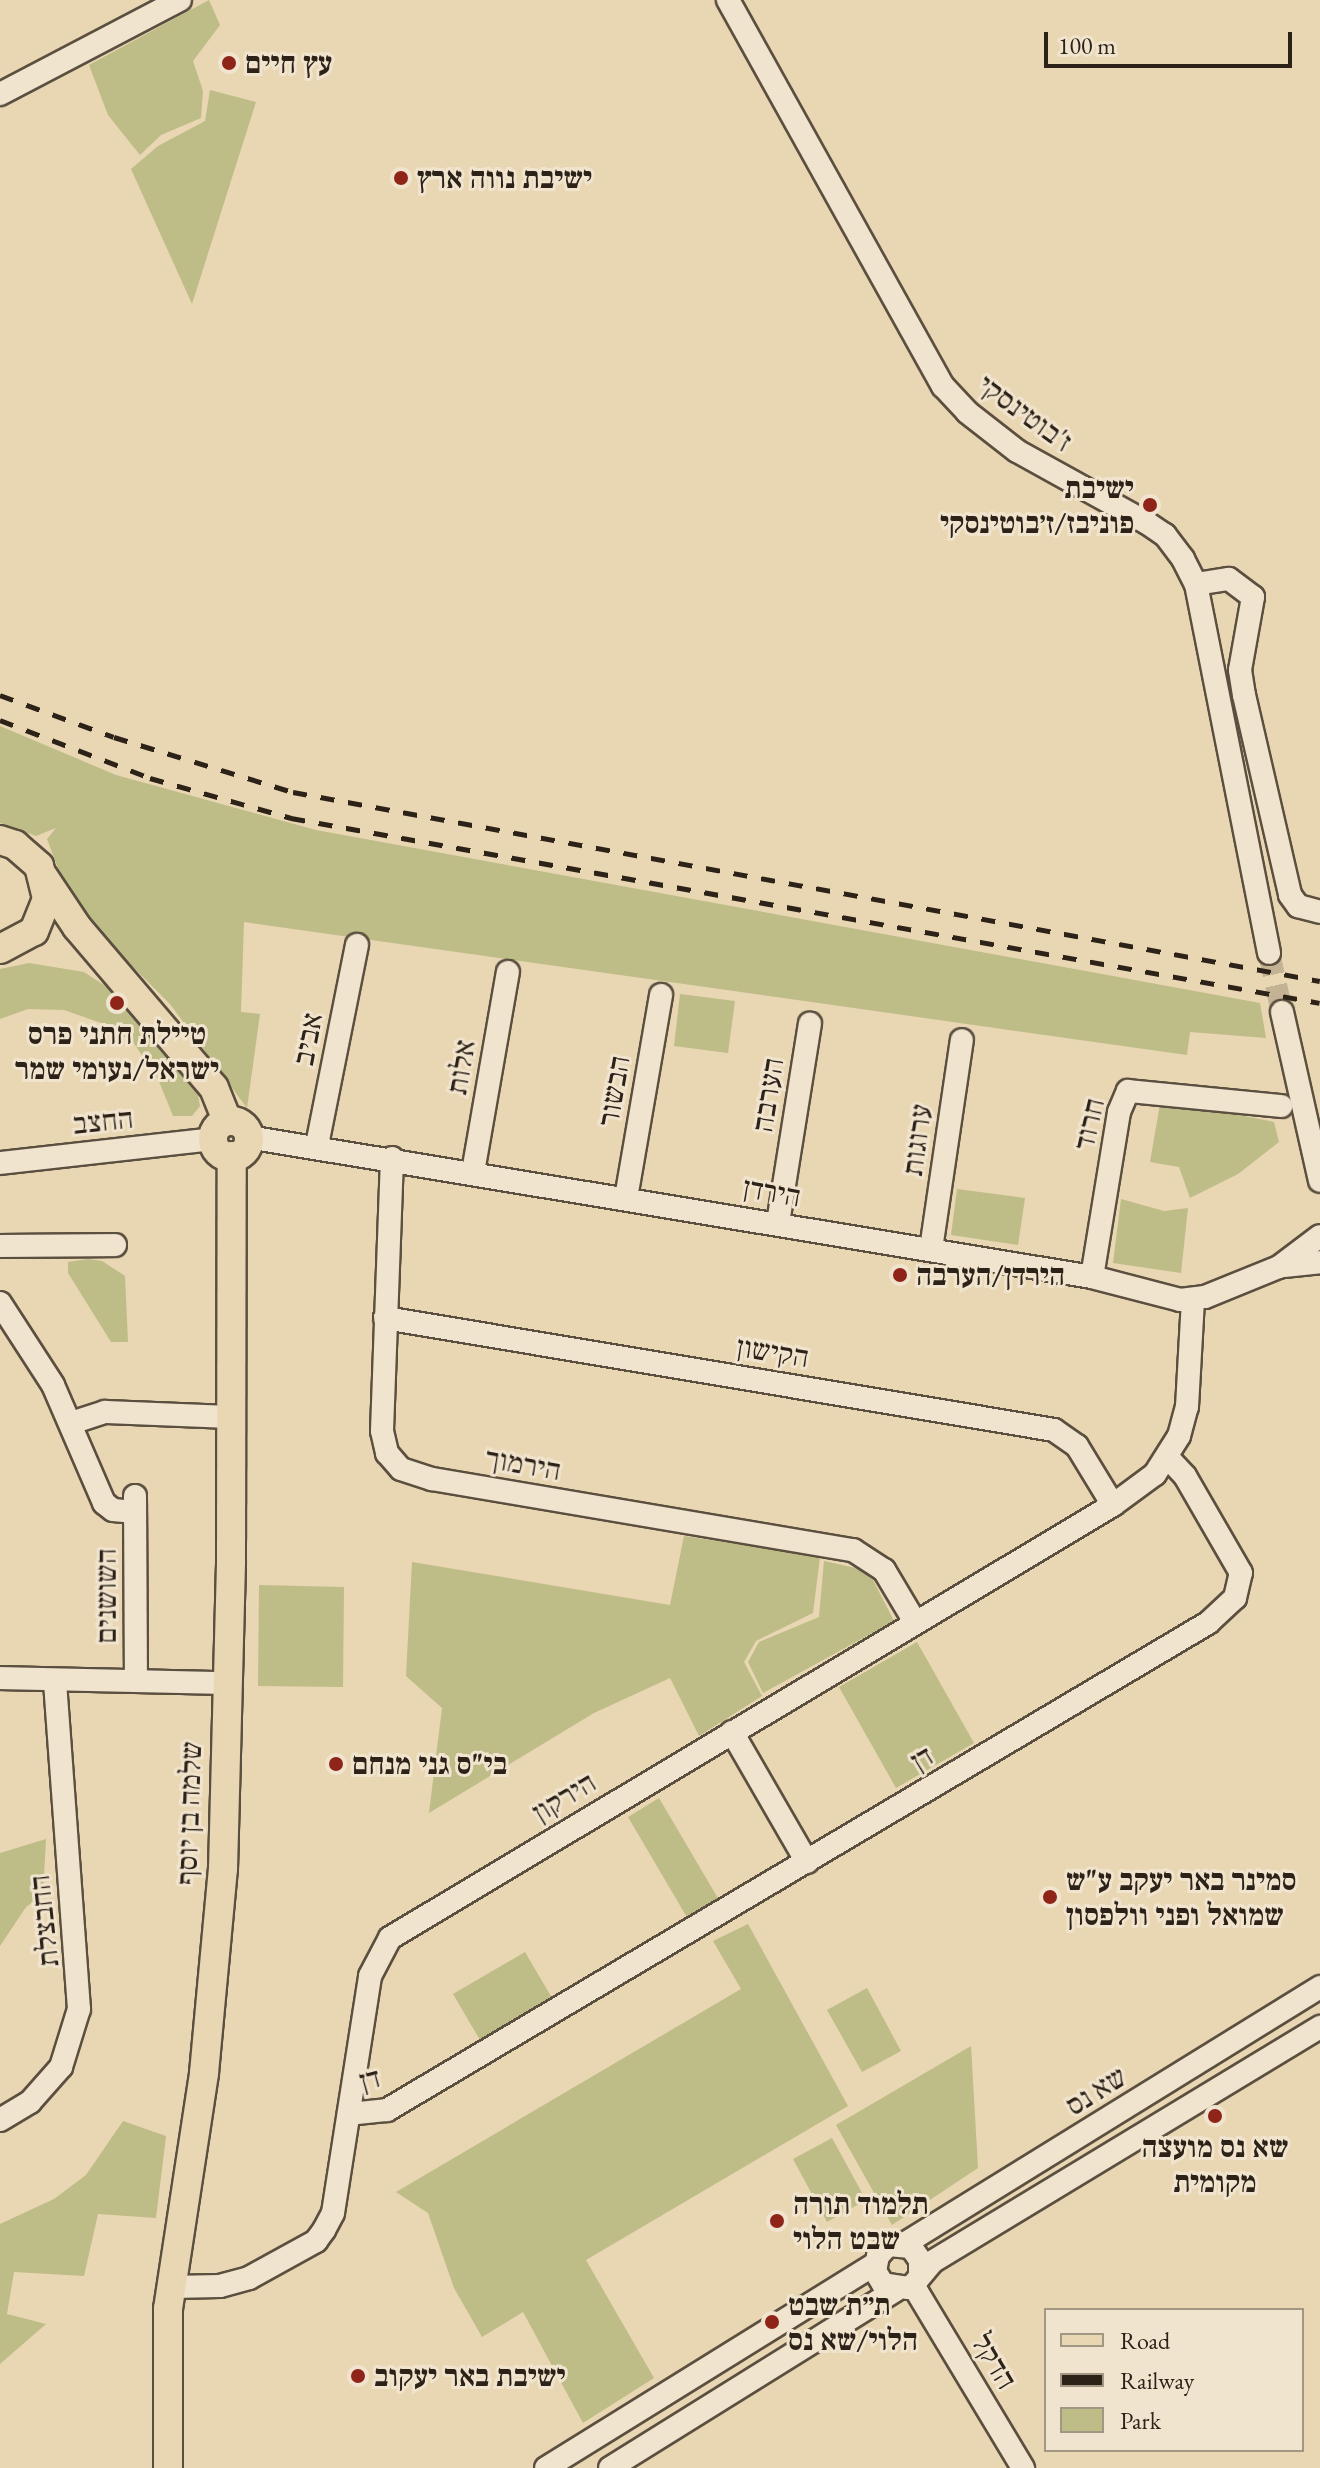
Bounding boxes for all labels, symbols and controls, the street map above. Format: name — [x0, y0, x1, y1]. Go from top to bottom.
scale bar — [1048, 16, 1296, 66]
text: 100 m — [1058, 30, 1116, 61]
place label: עץ חיים — [245, 45, 332, 81]
marker: עץ חיים — [220, 54, 238, 72]
place label: ישיבת נווה ארץ — [417, 160, 592, 196]
marker: ישיבת נווה ארץ — [392, 169, 410, 187]
street label: ז'בוטינסקי — [971, 367, 1079, 459]
place label: ישיבת פוניבז/ז׳בוטינסקי — [940, 470, 1134, 540]
marker: ישיבת פוניבז/ז׳בוטינסקי — [1141, 496, 1159, 514]
marker: טיילת חתני פרס ישראל/נעומי שמר — [108, 994, 126, 1012]
street label: אביב — [285, 1010, 331, 1068]
place label: טיילת חתני פרס ישראל/נעומי שמר — [15, 1016, 219, 1086]
street label: אלות — [438, 1037, 484, 1097]
street label: הבשור — [590, 1053, 638, 1129]
street label: הערבה — [744, 1055, 792, 1135]
street label: חרוד — [1066, 1094, 1112, 1154]
street label: החצב — [71, 1100, 135, 1142]
street label: ערוגות — [894, 1102, 940, 1178]
street label: הירדן — [740, 1169, 804, 1215]
place label: הירדן/הערבה — [916, 1257, 1065, 1293]
marker: הירדן/הערבה — [891, 1266, 909, 1284]
street label: הקישון — [734, 1329, 812, 1375]
street label: הירמוך — [482, 1440, 564, 1488]
street label: השושנים — [88, 1548, 124, 1644]
street label: דן — [904, 1737, 940, 1779]
street label: שלמה בן יוסף — [169, 1741, 209, 1885]
place label: בי"ס גני מנחם — [352, 1746, 507, 1782]
marker: בי"ס גני מנחם — [327, 1755, 345, 1773]
street label: הירקון — [526, 1764, 602, 1830]
place label: סמינר באר יעקב ע"ש שמואל ופני וולפסון — [1066, 1862, 1297, 1932]
street label: החבצלת — [21, 1873, 67, 1969]
marker: סמינר באר יעקב ע"ש שמואל ופני וולפסון — [1041, 1888, 1059, 1906]
street label: דן — [355, 2059, 385, 2099]
street label: שא נס — [1059, 2059, 1133, 2123]
marker: שא נס מועצה מקומית — [1206, 2107, 1224, 2125]
place label: שא נס מועצה מקומית — [1142, 2129, 1288, 2200]
place label: תלמוד תורה שבט הלוי — [793, 2186, 929, 2256]
marker: תלמוד תורה שבט הלוי — [768, 2212, 786, 2230]
place label: ת״ת שבט הלוי/שא נס — [788, 2287, 918, 2358]
legend — [1044, 2308, 1304, 2452]
marker: ת״ת שבט הלוי/שא נס — [763, 2313, 781, 2331]
text: Road — [1120, 2325, 1170, 2356]
street label: הדקל — [963, 2326, 1025, 2396]
place label: ישיבת באר יעקוב — [374, 2358, 566, 2394]
text: Railway — [1120, 2365, 1194, 2396]
marker: ישיבת באר יעקוב — [349, 2367, 367, 2385]
text: Park — [1120, 2405, 1161, 2436]

